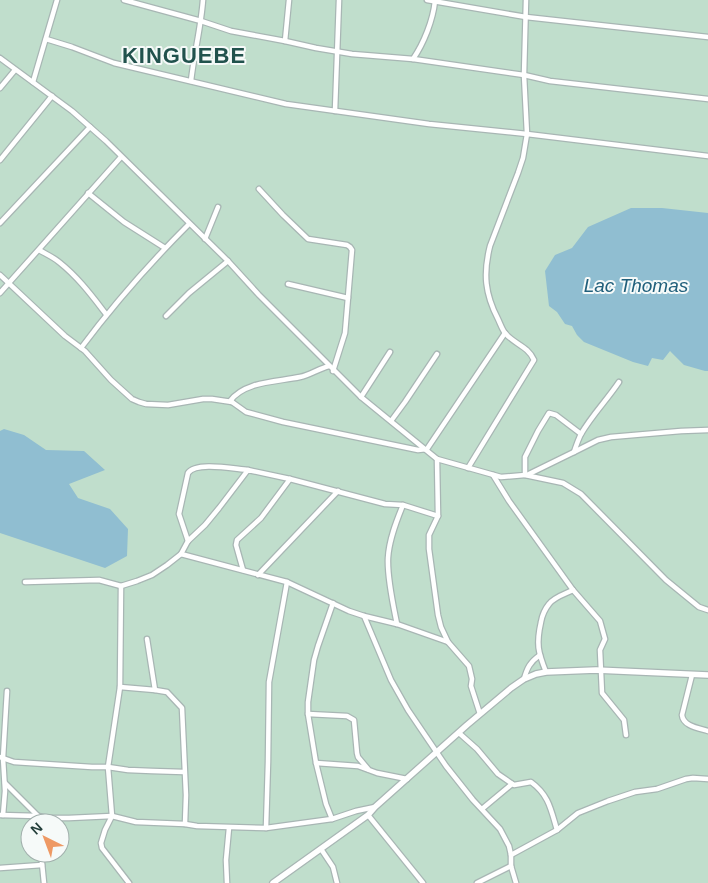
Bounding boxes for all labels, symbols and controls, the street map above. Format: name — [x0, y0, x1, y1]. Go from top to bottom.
district label: KINGUEBE — [122, 43, 246, 68]
water label: Lac Thomas — [584, 275, 689, 296]
north arrow — [20, 813, 70, 863]
text: N — [27, 819, 45, 838]

